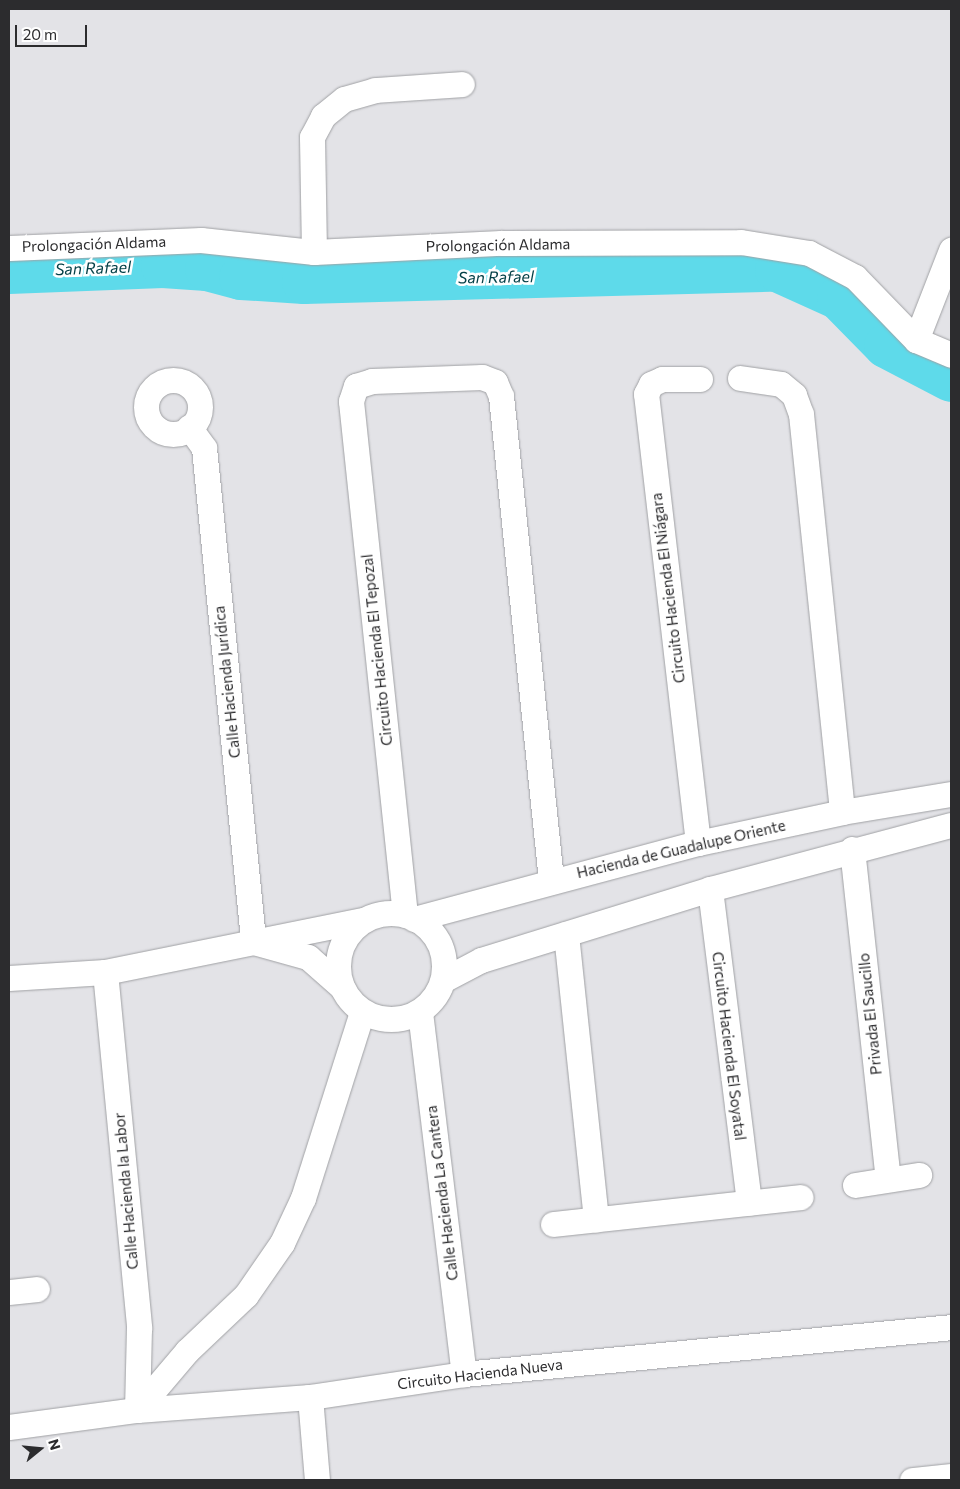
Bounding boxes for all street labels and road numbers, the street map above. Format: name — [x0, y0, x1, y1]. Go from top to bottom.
street label: Prolongación Aldama — [21, 232, 167, 256]
street label: Prolongación Aldama — [426, 235, 570, 255]
street label: Circuito Hacienda El Niágara — [647, 492, 689, 684]
street label: Circuito Hacienda El Tepozal — [358, 553, 396, 747]
street label: Calle Hacienda Jurídica — [210, 605, 244, 759]
street label: Hacienda de Guadalupe Oriente — [575, 816, 787, 882]
street label: Circuito Hacienda El Soyatal — [708, 951, 750, 1141]
street label: Privada El Saucillo — [855, 952, 885, 1076]
street label: Calle Hacienda La Cantera — [422, 1104, 462, 1282]
street label: Calle Hacienda la Labor — [110, 1112, 142, 1270]
street label: Circuito Hacienda Nueva — [396, 1355, 564, 1393]

